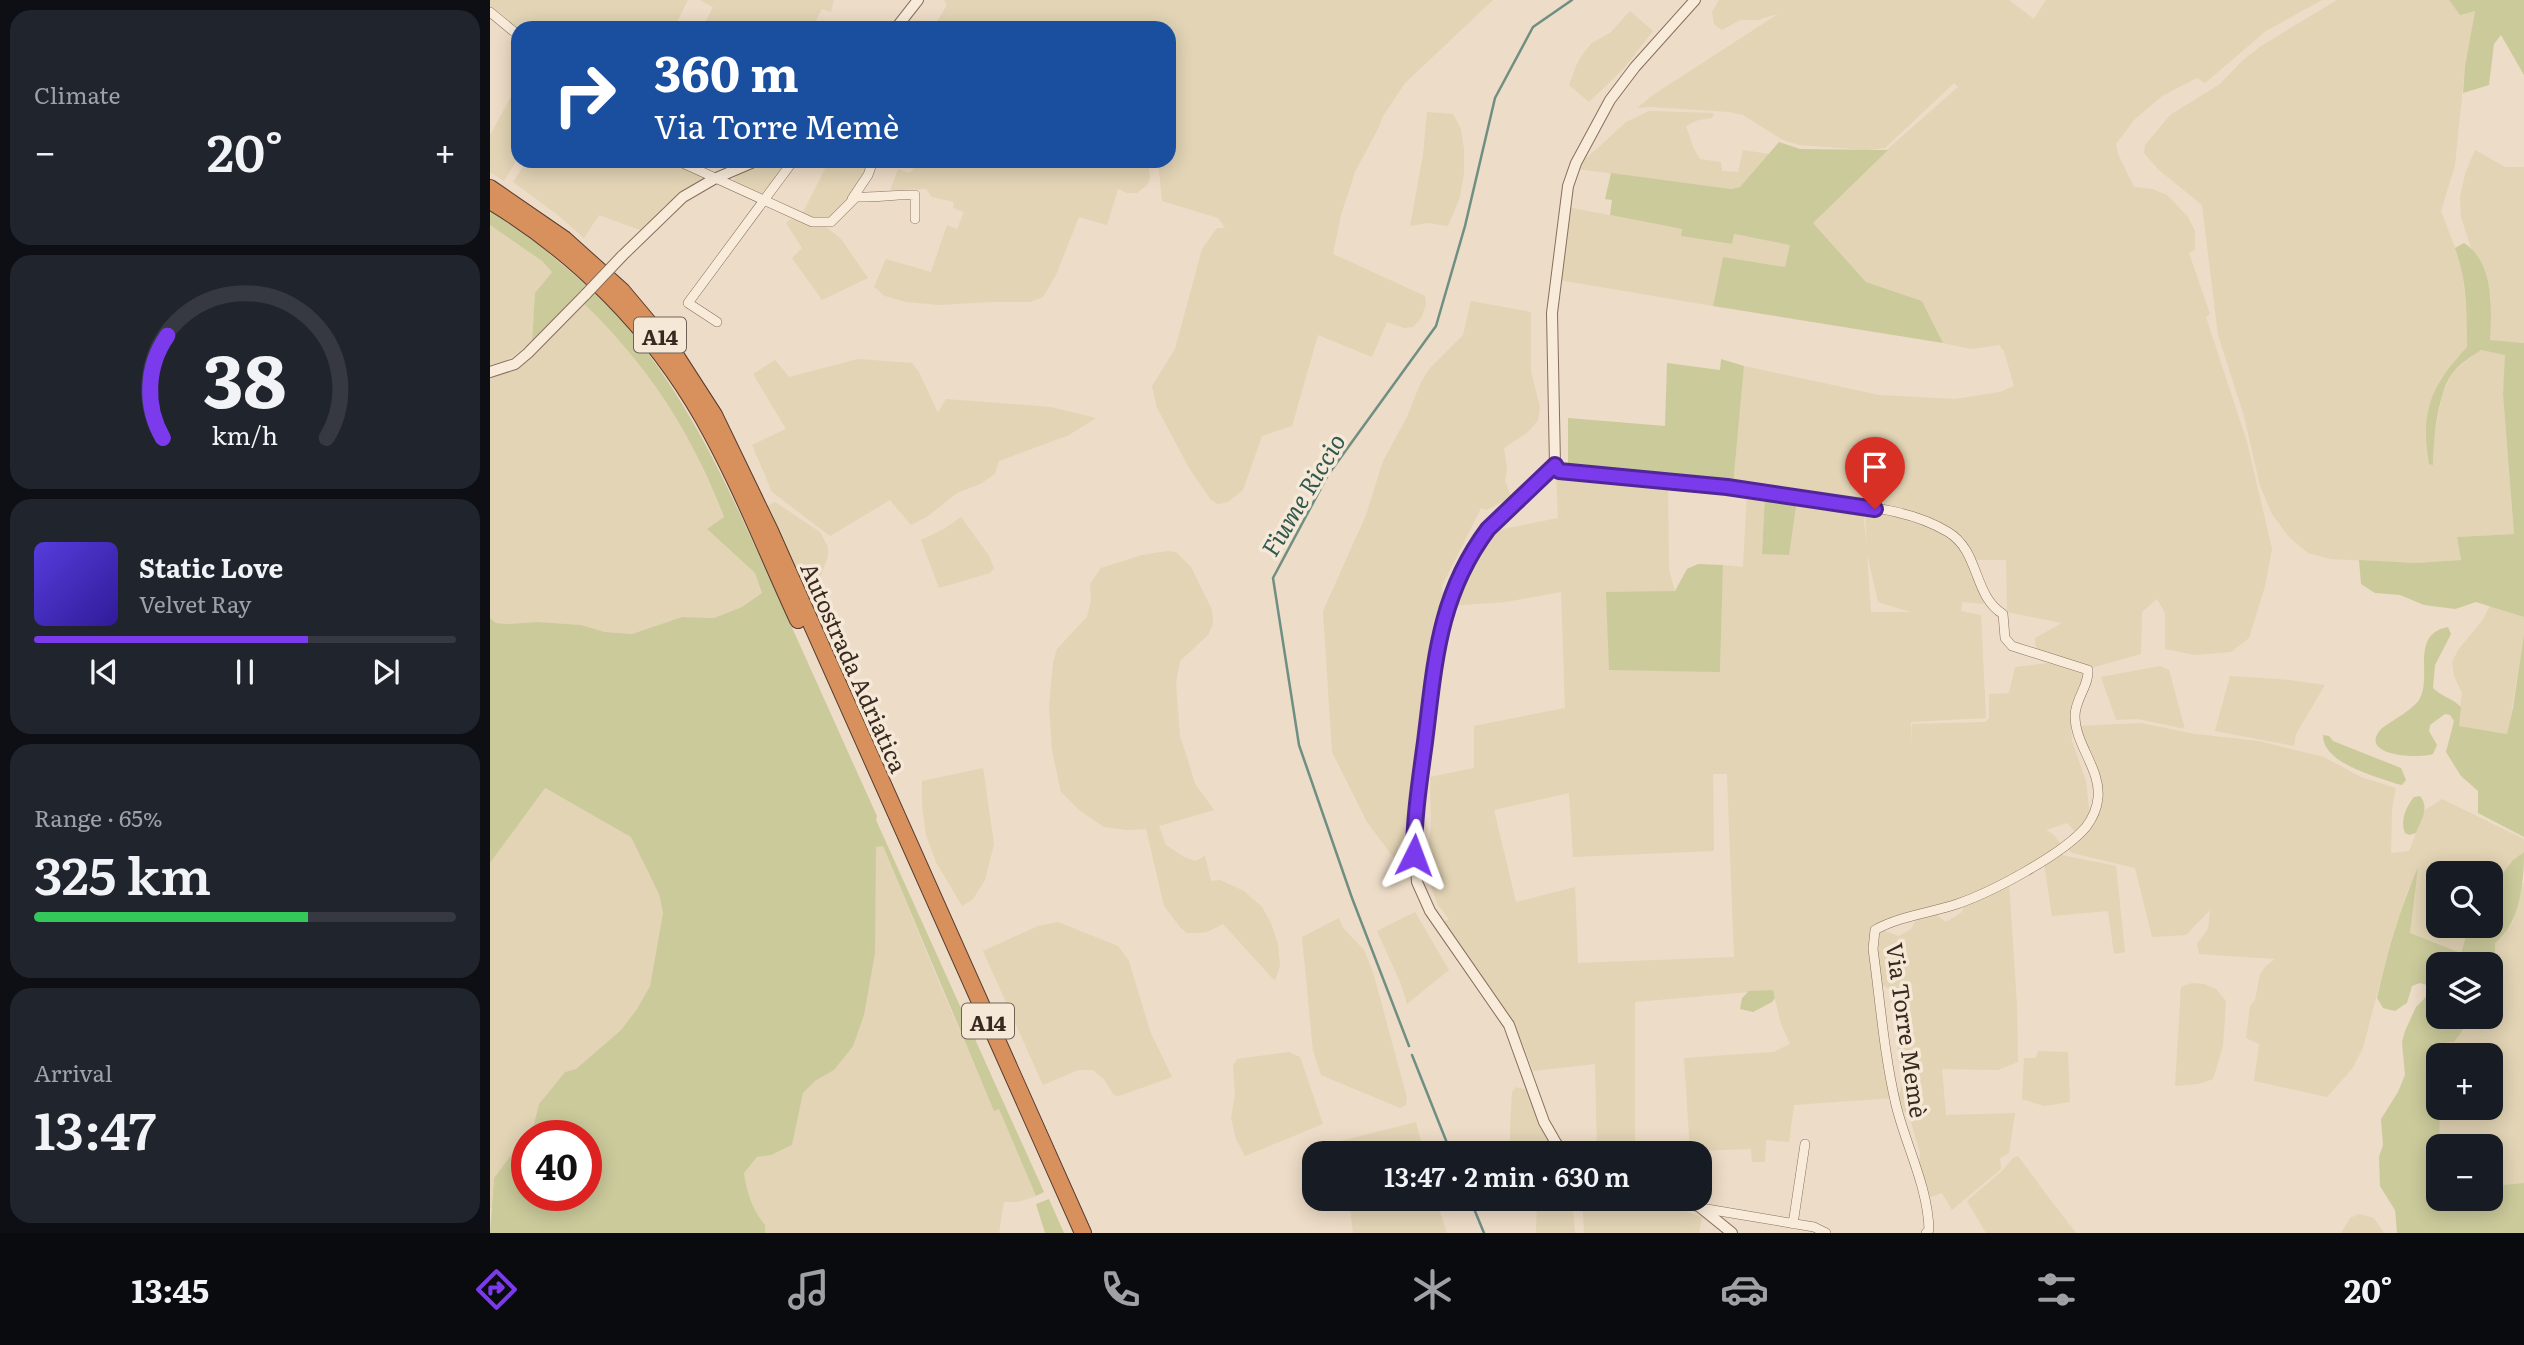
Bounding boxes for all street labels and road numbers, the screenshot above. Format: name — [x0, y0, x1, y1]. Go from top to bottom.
road number: A14 — [634, 318, 686, 352]
street label: Autostrada Adriatica — [793, 556, 917, 778]
street label: Via Torre Memè — [1879, 940, 1937, 1120]
road number: A14 — [962, 1004, 1014, 1038]

